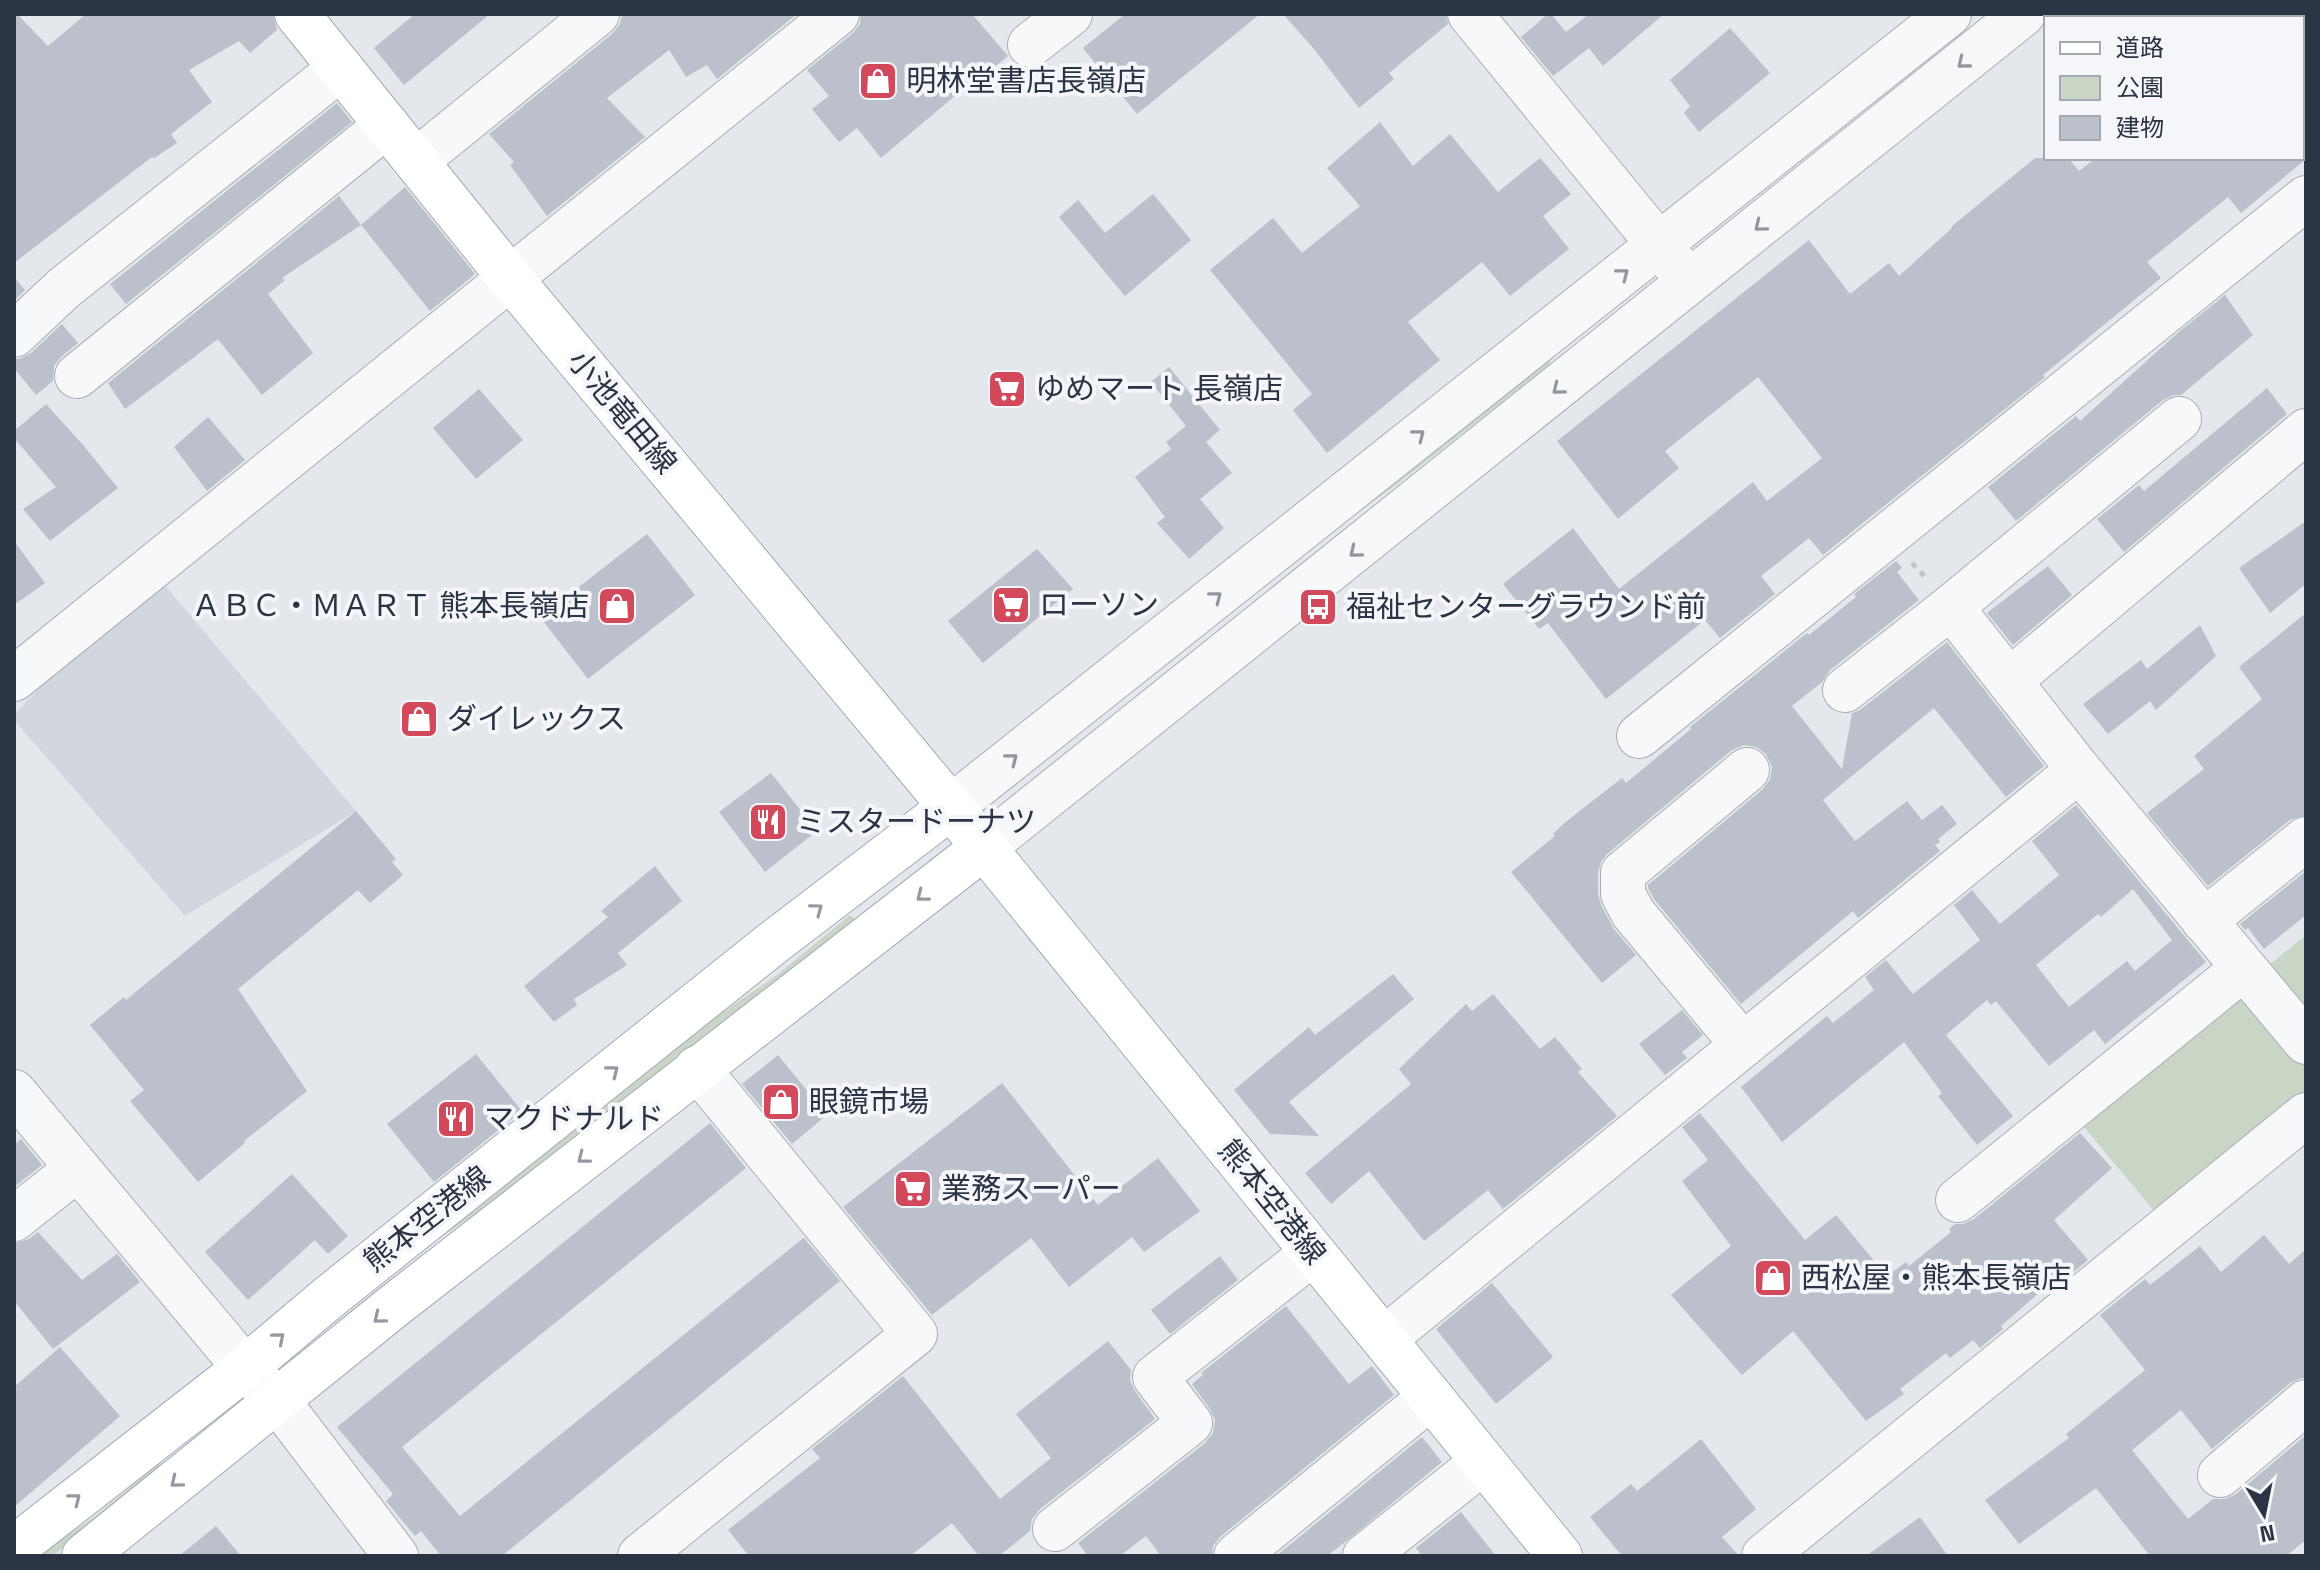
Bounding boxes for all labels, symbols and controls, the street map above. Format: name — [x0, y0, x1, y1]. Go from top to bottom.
legend — [2044, 16, 2304, 160]
text: 道路 — [2116, 32, 2164, 63]
one-way arrow — [1957, 53, 1972, 68]
shop icon: 明林堂書店長嶺店 — [857, 60, 899, 102]
place label: 明林堂書店長嶺店 — [906, 61, 1146, 100]
text: 公園 — [2116, 72, 2164, 103]
text: 建物 — [2116, 112, 2164, 143]
one-way arrow — [1755, 216, 1769, 231]
one-way arrow — [1614, 269, 1628, 284]
street label: 小池竜田線 — [559, 342, 686, 482]
supermarket icon: ゆめマート 長嶺店 — [986, 368, 1028, 410]
place label: ゆめマート 長嶺店 — [1035, 369, 1283, 408]
one-way arrow — [1552, 379, 1567, 394]
one-way arrow — [1410, 431, 1425, 445]
one-way arrow — [1349, 542, 1364, 556]
supermarket icon: ローソン — [990, 584, 1032, 626]
shop icon: ＡＢＣ・ＭＡＲＴ 熊本長嶺店 — [596, 585, 638, 627]
place label: ローソン — [1039, 585, 1159, 624]
place label: ＡＢＣ・ＭＡＲＴ 熊本長嶺店 — [191, 586, 589, 625]
bus stop icon: 福祉センターグラウンド前 — [1297, 586, 1339, 628]
place label: 福祉センターグラウンド前 — [1346, 587, 1706, 626]
one-way arrow — [1207, 592, 1221, 607]
shop icon: ダイレックス — [398, 698, 440, 740]
place label: ダイレックス — [447, 699, 626, 738]
one-way arrow — [1003, 754, 1018, 768]
restaurant icon: ミスタードーナツ — [747, 801, 789, 843]
place label: ミスタードーナツ — [796, 802, 1036, 841]
one-way arrow — [916, 886, 931, 900]
one-way arrow — [808, 905, 823, 919]
one-way arrow — [604, 1066, 618, 1081]
shop icon: 眼鏡市場 — [760, 1081, 802, 1123]
place label: 眼鏡市場 — [809, 1082, 929, 1121]
restaurant icon: マクドナルド — [435, 1098, 477, 1140]
place label: マクドナルド — [484, 1099, 664, 1138]
street label: 熊本空港線 — [1210, 1131, 1335, 1272]
one-way arrow — [578, 1148, 592, 1163]
street label: 熊本空港線 — [356, 1157, 498, 1280]
supermarket icon: 業務スーパー — [892, 1168, 934, 1210]
place label: 業務スーパー — [941, 1169, 1121, 1208]
shop icon: 西松屋・熊本長嶺店 — [1752, 1257, 1794, 1299]
place label: 西松屋・熊本長嶺店 — [1801, 1258, 2071, 1297]
one-way arrow — [373, 1309, 388, 1323]
one-way arrow — [270, 1333, 285, 1348]
one-way arrow — [171, 1472, 186, 1486]
north arrow — [2224, 1474, 2304, 1554]
one-way arrow — [66, 1495, 81, 1509]
text: N — [2258, 1519, 2277, 1549]

